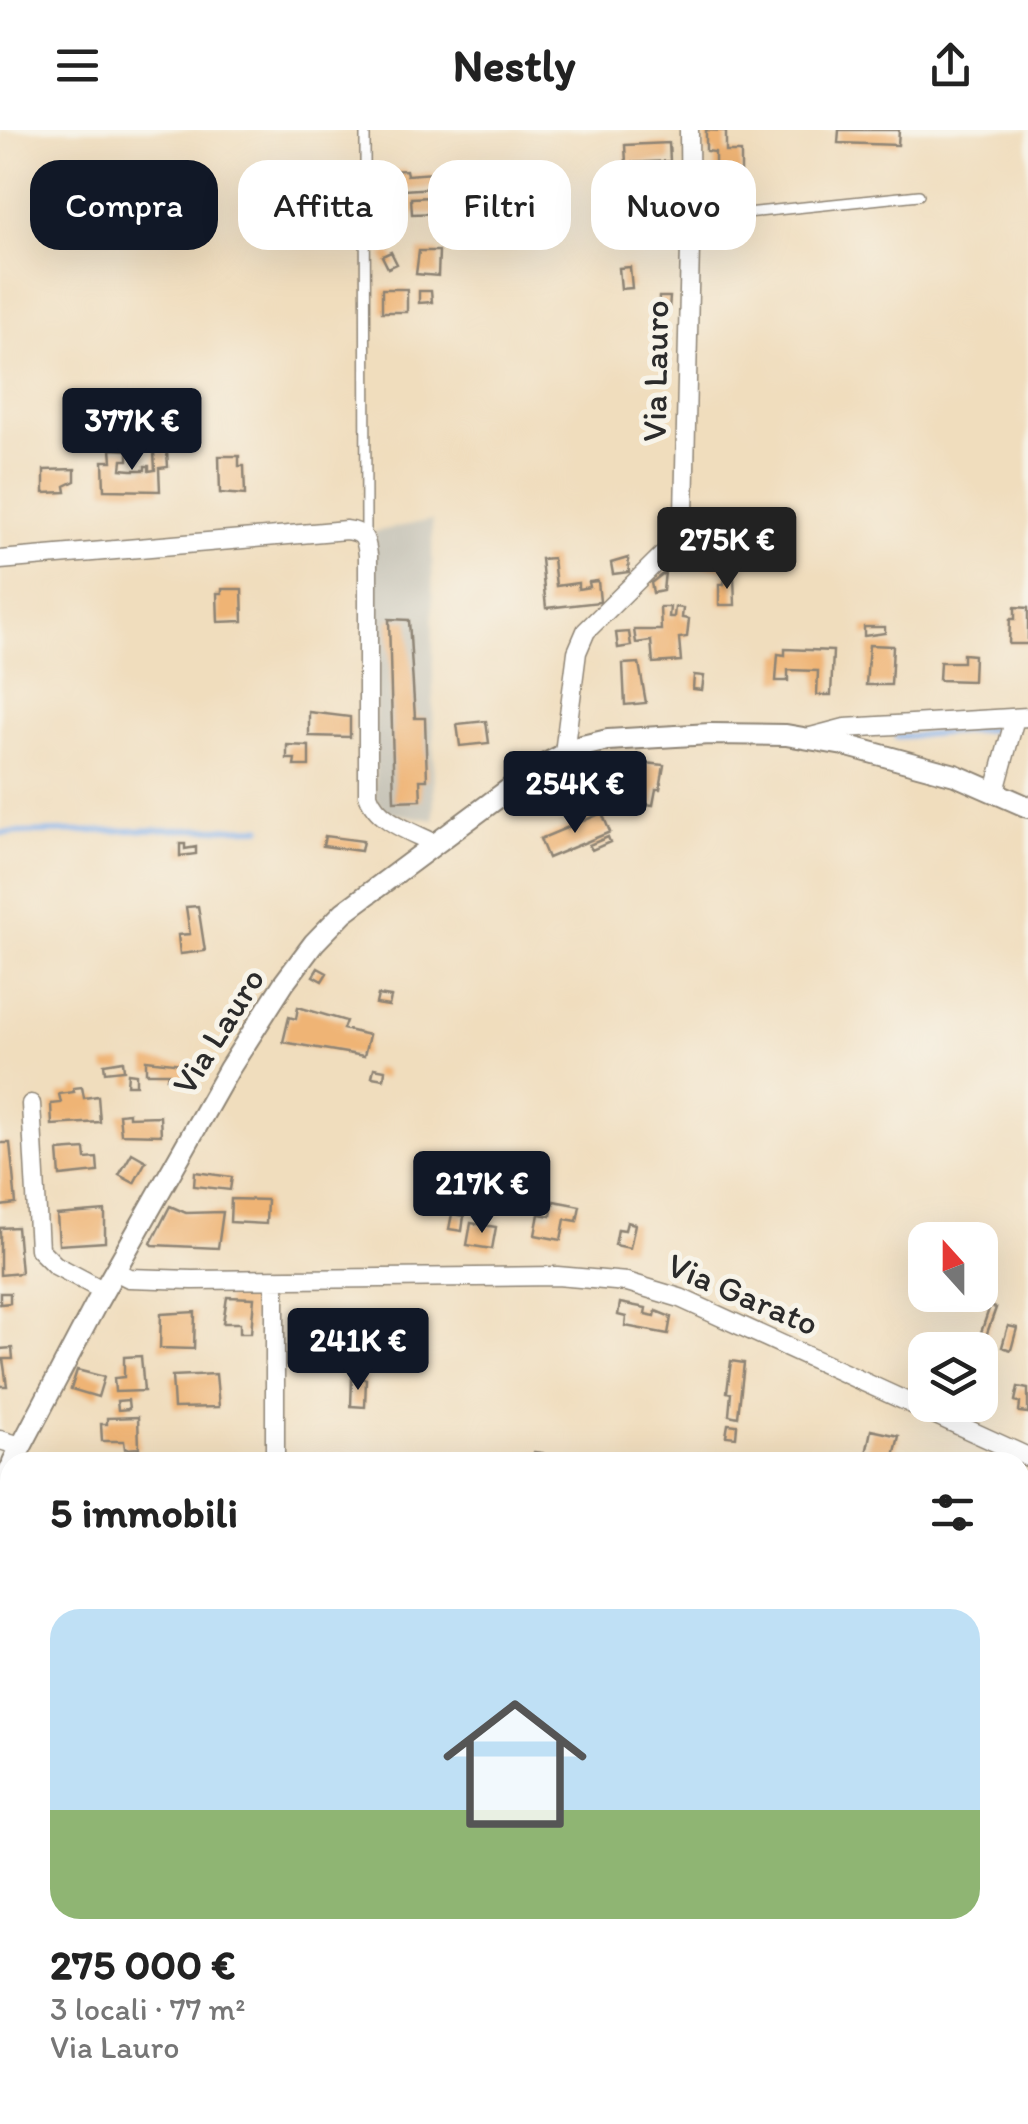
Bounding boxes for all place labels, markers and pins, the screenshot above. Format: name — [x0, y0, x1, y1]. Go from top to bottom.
pin: 377K € — [51, 388, 213, 473]
pin: 275K € — [646, 507, 808, 592]
pin: 254K € — [494, 751, 656, 836]
pin: 217K € — [401, 1151, 563, 1236]
pin: 241K € — [277, 1308, 439, 1393]

